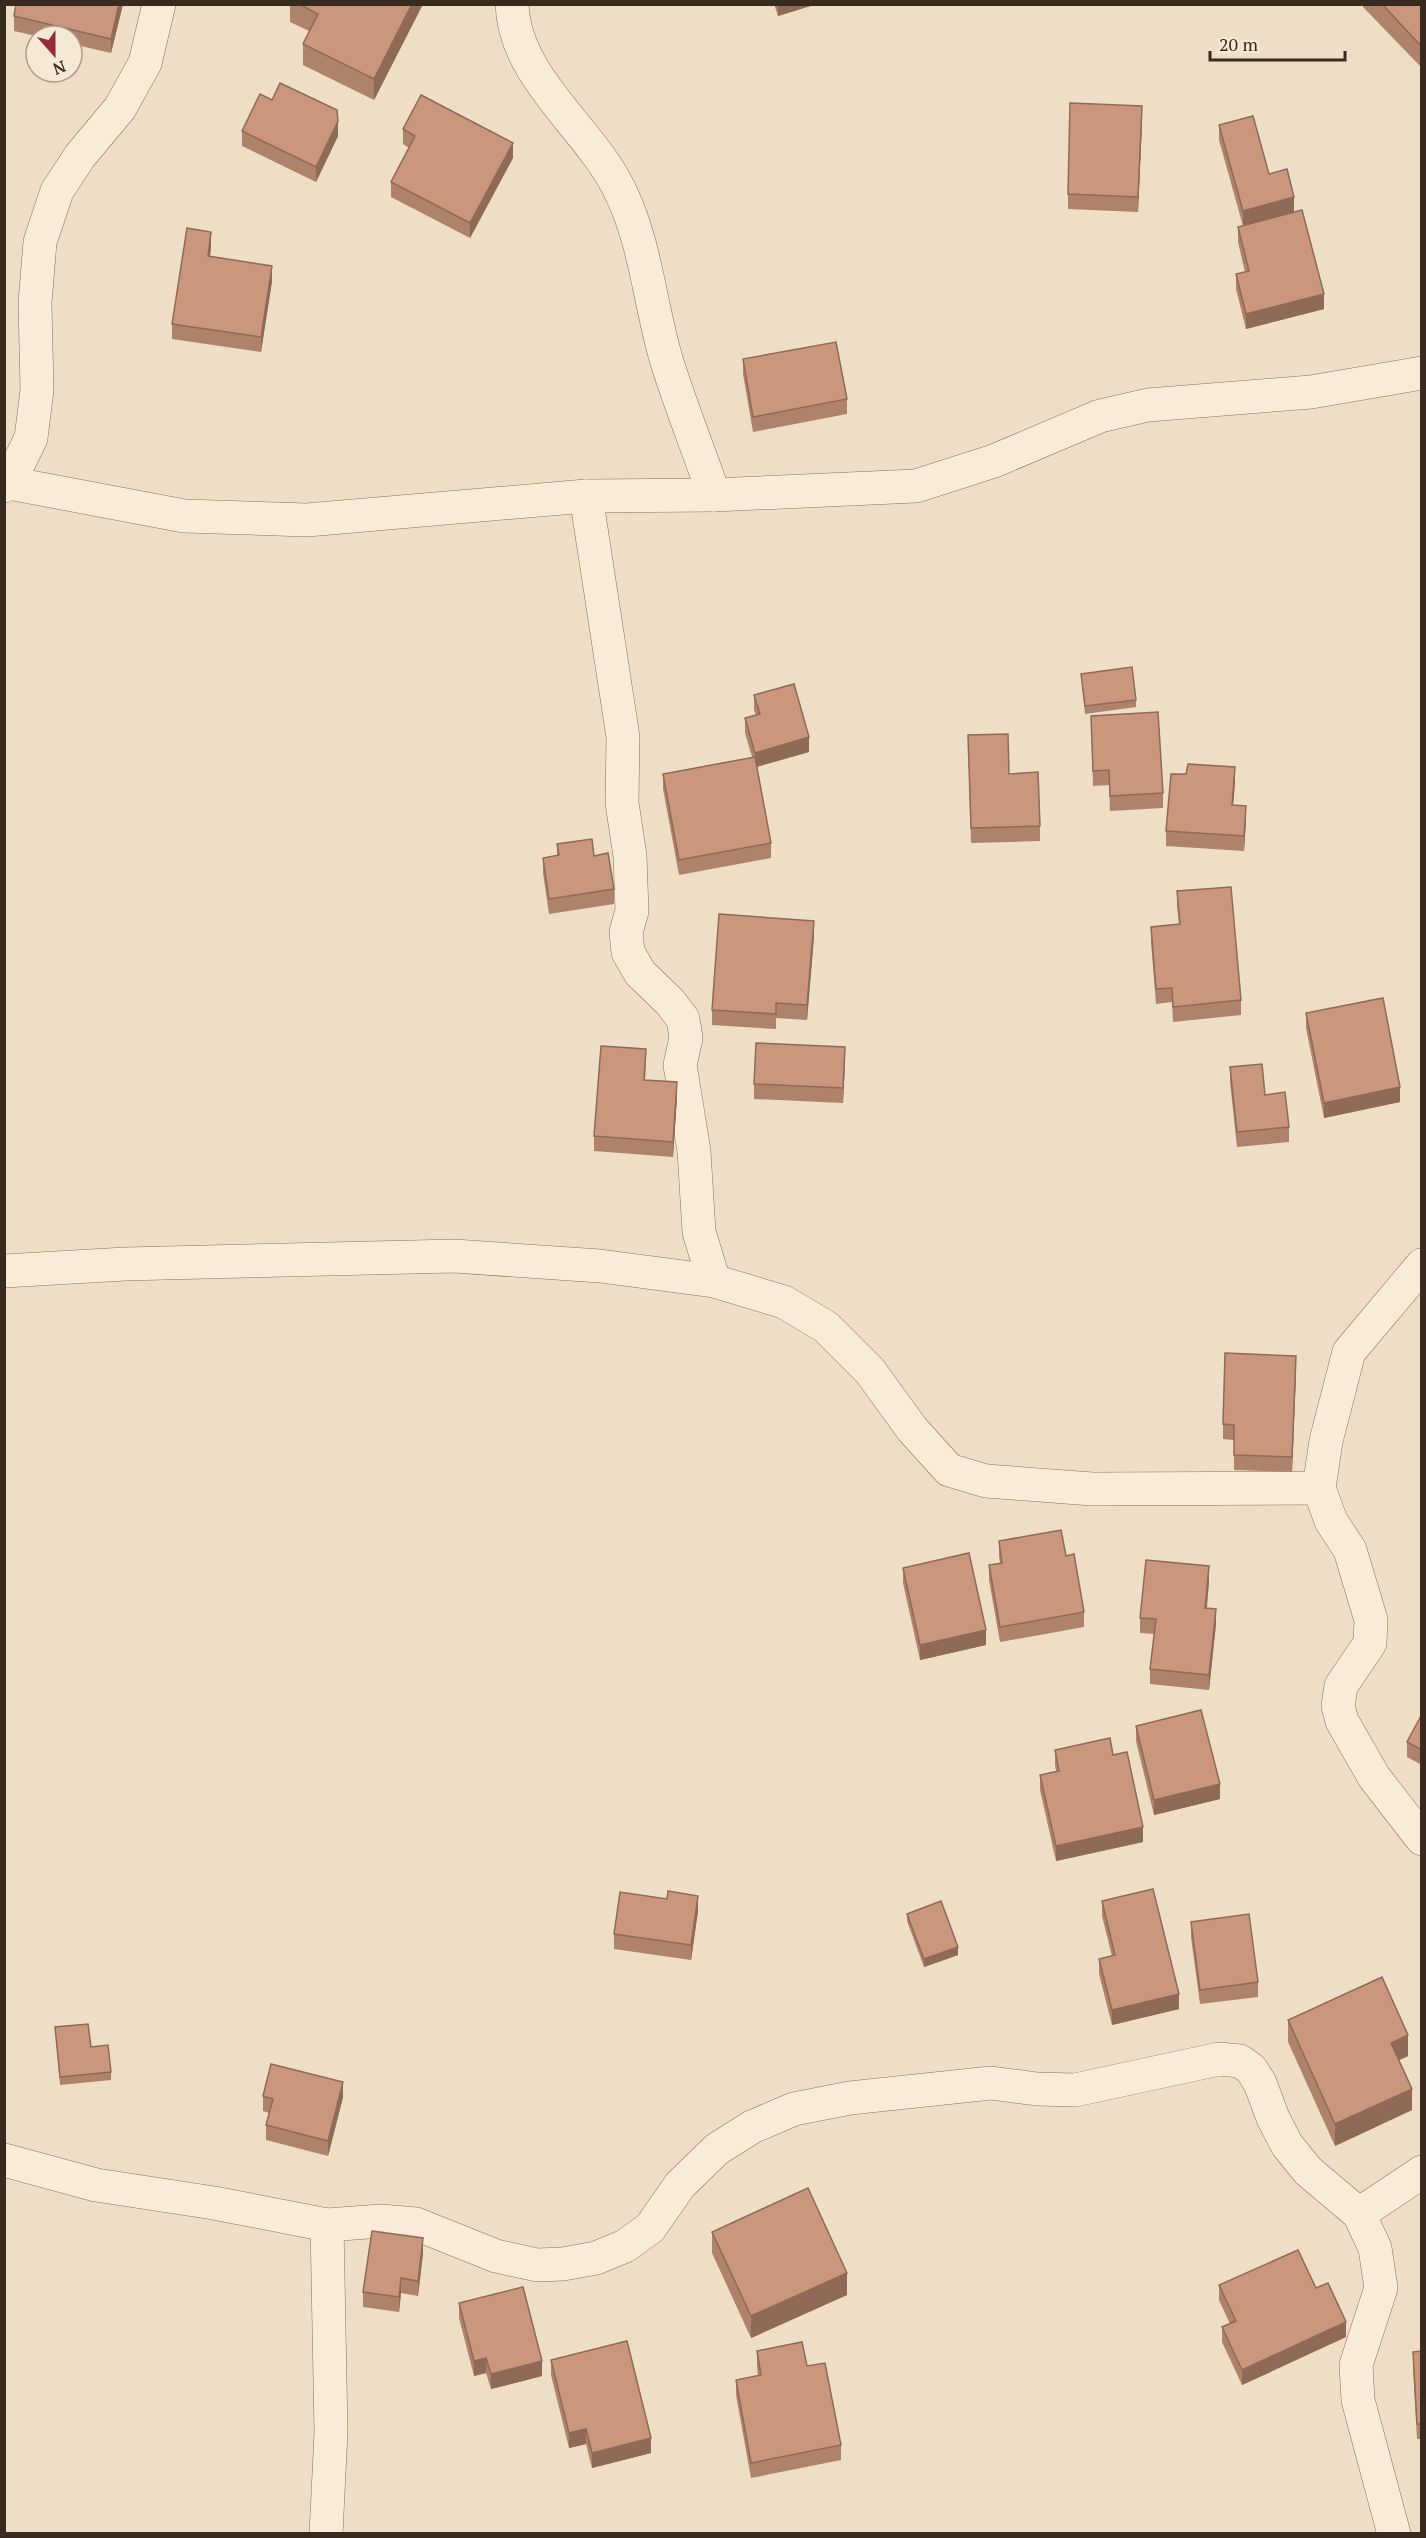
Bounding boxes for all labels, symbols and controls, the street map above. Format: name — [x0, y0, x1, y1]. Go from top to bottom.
north arrow — [24, 24, 84, 84]
scale bar — [1210, 24, 1345, 62]
text: 20 m — [1219, 32, 1259, 56]
text: N — [50, 56, 69, 80]

